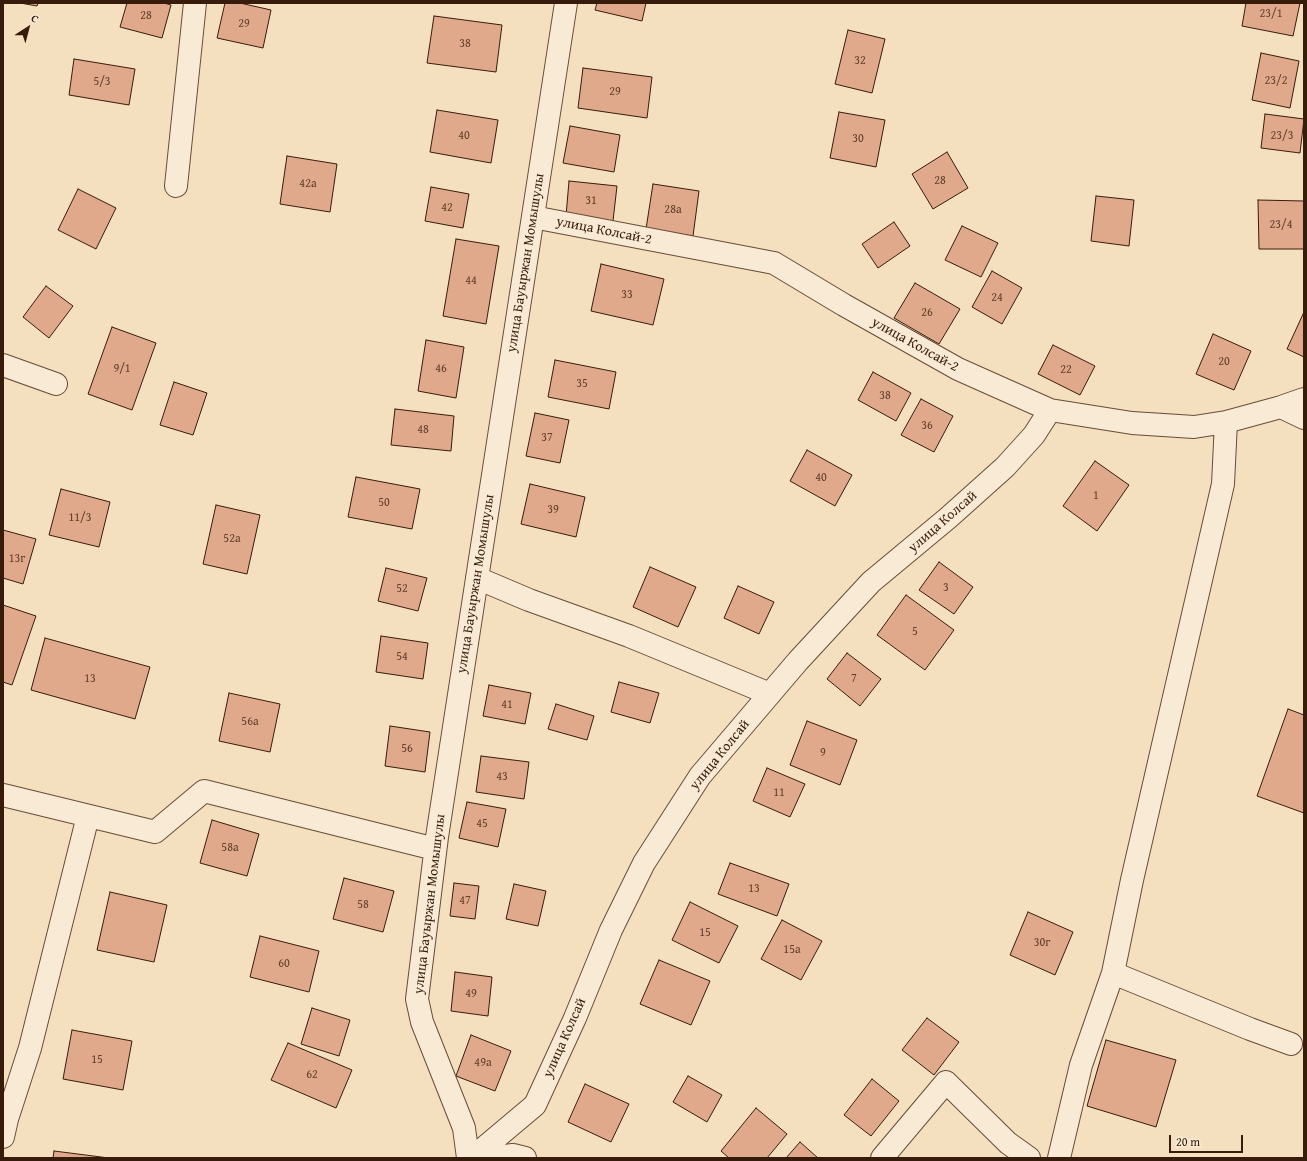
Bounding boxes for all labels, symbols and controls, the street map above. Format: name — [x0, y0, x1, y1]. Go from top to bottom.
house number: 23/1 — [1260, 7, 1282, 21]
north arrow — [8, 8, 48, 48]
house number: 28 — [140, 9, 152, 23]
text: С — [28, 10, 42, 27]
house number: 29 — [238, 17, 250, 31]
house number: 38 — [459, 37, 471, 51]
house number: 32 — [854, 54, 866, 68]
house number: 23/2 — [1265, 74, 1287, 88]
house number: 5/3 — [93, 75, 111, 89]
house number: 29 — [609, 85, 621, 99]
house number: 40 — [458, 129, 470, 143]
house number: 23/3 — [1271, 129, 1293, 143]
house number: 30 — [852, 132, 864, 146]
street label: улица Бауыржан Момышулы — [504, 172, 548, 354]
house number: 28 — [934, 174, 946, 188]
house number: 42а — [299, 177, 317, 191]
house number: 31 — [585, 194, 597, 208]
house number: 42 — [441, 201, 453, 215]
house number: 28а — [664, 203, 682, 217]
street label: улица Колсай-2 — [555, 213, 653, 249]
house number: 23/4 — [1270, 218, 1292, 232]
house number: 44 — [465, 274, 477, 288]
house number: 33 — [621, 288, 633, 302]
house number: 24 — [991, 291, 1003, 305]
house number: 26 — [921, 306, 933, 320]
street label: улица Колсай-2 — [868, 314, 962, 376]
house number: 20 — [1218, 355, 1230, 369]
house number: 9/1 — [113, 362, 131, 376]
house number: 46 — [435, 362, 447, 376]
house number: 22 — [1060, 363, 1072, 377]
house number: 35 — [576, 377, 588, 391]
house number: 38 — [879, 389, 891, 403]
house number: 36 — [921, 419, 933, 433]
house number: 48 — [417, 423, 429, 437]
house number: 37 — [541, 431, 553, 445]
house number: 40 — [815, 471, 827, 485]
street label: улица Колсай — [905, 488, 981, 556]
house number: 1 — [1093, 489, 1099, 503]
street label: улица Бауыржан Момышулы — [454, 493, 498, 675]
house number: 50 — [378, 496, 390, 510]
house number: 39 — [547, 503, 559, 517]
house number: 11/3 — [69, 511, 91, 525]
house number: 52а — [223, 532, 241, 546]
house number: 13г — [9, 552, 25, 566]
house number: 3 — [943, 581, 949, 595]
house number: 52 — [396, 582, 408, 596]
house number: 5 — [912, 625, 918, 639]
house number: 54 — [396, 650, 408, 664]
house number: 13 — [84, 672, 96, 686]
house number: 7 — [851, 672, 857, 686]
house number: 41 — [501, 698, 513, 712]
house number: 56а — [241, 715, 259, 729]
street label: улица Колсай — [687, 716, 753, 794]
house number: 56 — [401, 742, 413, 756]
house number: 9 — [820, 746, 826, 760]
house number: 43 — [496, 770, 508, 784]
house number: 11 — [773, 786, 785, 800]
street label: улица Бауыржан Момышулы — [411, 813, 449, 995]
house number: 45 — [476, 817, 488, 831]
house number: 58а — [221, 841, 239, 855]
house number: 13 — [748, 882, 760, 896]
house number: 47 — [459, 894, 471, 908]
house number: 58 — [357, 898, 369, 912]
house number: 15 — [699, 926, 711, 940]
house number: 30г — [1034, 936, 1050, 950]
house number: 15а — [783, 943, 801, 957]
house number: 60 — [278, 957, 290, 971]
house number: 49 — [465, 987, 477, 1001]
street label: улица Колсай — [540, 996, 590, 1080]
house number: 15 — [91, 1053, 103, 1067]
house number: 49а — [474, 1056, 492, 1070]
house number: 62 — [306, 1068, 318, 1082]
scale bar — [1171, 1127, 1245, 1153]
text: 20 m — [1176, 1133, 1200, 1150]

